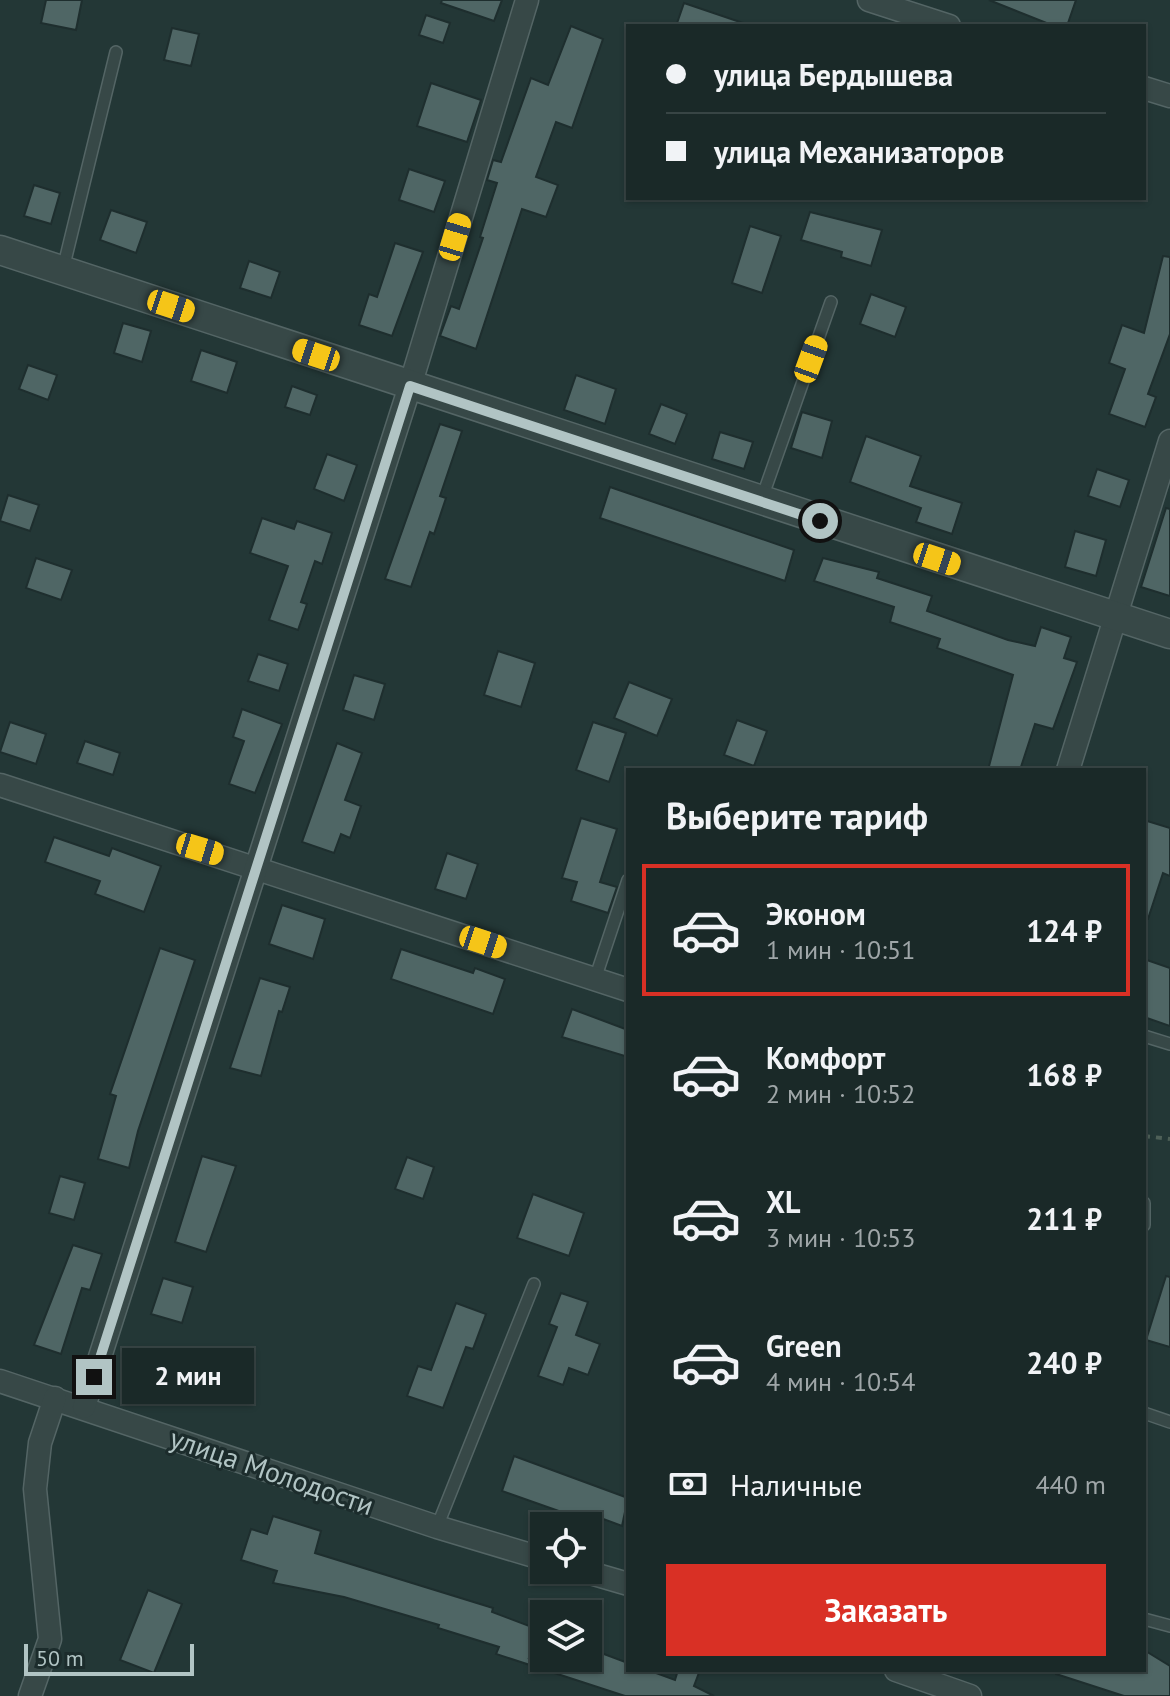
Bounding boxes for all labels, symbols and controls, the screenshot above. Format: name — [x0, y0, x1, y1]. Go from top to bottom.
text: улица Бердышева — [714, 55, 953, 94]
text: улица Механизаторов — [714, 132, 1004, 171]
car — [437, 211, 473, 263]
car — [144, 287, 198, 325]
car — [792, 332, 830, 386]
car — [289, 336, 343, 374]
route start — [802, 503, 838, 539]
car — [910, 540, 964, 578]
text: Выберите тариф — [666, 792, 928, 839]
car — [174, 831, 226, 867]
icon: car — [670, 894, 742, 966]
text: Эконом — [766, 894, 866, 933]
text: 124 ₽ — [1026, 911, 1102, 950]
car — [456, 923, 510, 961]
text: 1 мин · 10:51 — [766, 933, 915, 966]
icon: car — [670, 1038, 742, 1110]
text: Комфорт — [766, 1038, 885, 1077]
text: 168 ₽ — [1026, 1055, 1102, 1094]
text: 2 мин · 10:52 — [766, 1077, 915, 1110]
icon: car — [670, 1182, 742, 1254]
text: XL — [766, 1182, 800, 1221]
text: 211 ₽ — [1026, 1199, 1102, 1238]
text: 3 мин · 10:53 — [766, 1221, 915, 1254]
icon: car — [670, 1326, 742, 1398]
text: Green — [766, 1326, 841, 1365]
text: 240 ₽ — [1026, 1343, 1102, 1382]
callout: 2 мин — [122, 1349, 254, 1405]
route end — [76, 1359, 112, 1395]
text: 2 мин — [155, 1359, 221, 1392]
text: 4 мин · 10:54 — [766, 1365, 915, 1398]
street label: улица Молодости — [165, 1419, 379, 1523]
icon: cash — [666, 1462, 710, 1506]
text: Наличные — [730, 1465, 862, 1504]
text: 440 m — [1035, 1468, 1106, 1501]
map controls — [530, 1512, 602, 1672]
button: locate — [530, 1512, 602, 1584]
button: Заказать — [666, 1564, 1106, 1656]
button: layers — [530, 1600, 602, 1672]
scale bar — [24, 1640, 194, 1676]
text: 50 m — [36, 1644, 84, 1672]

